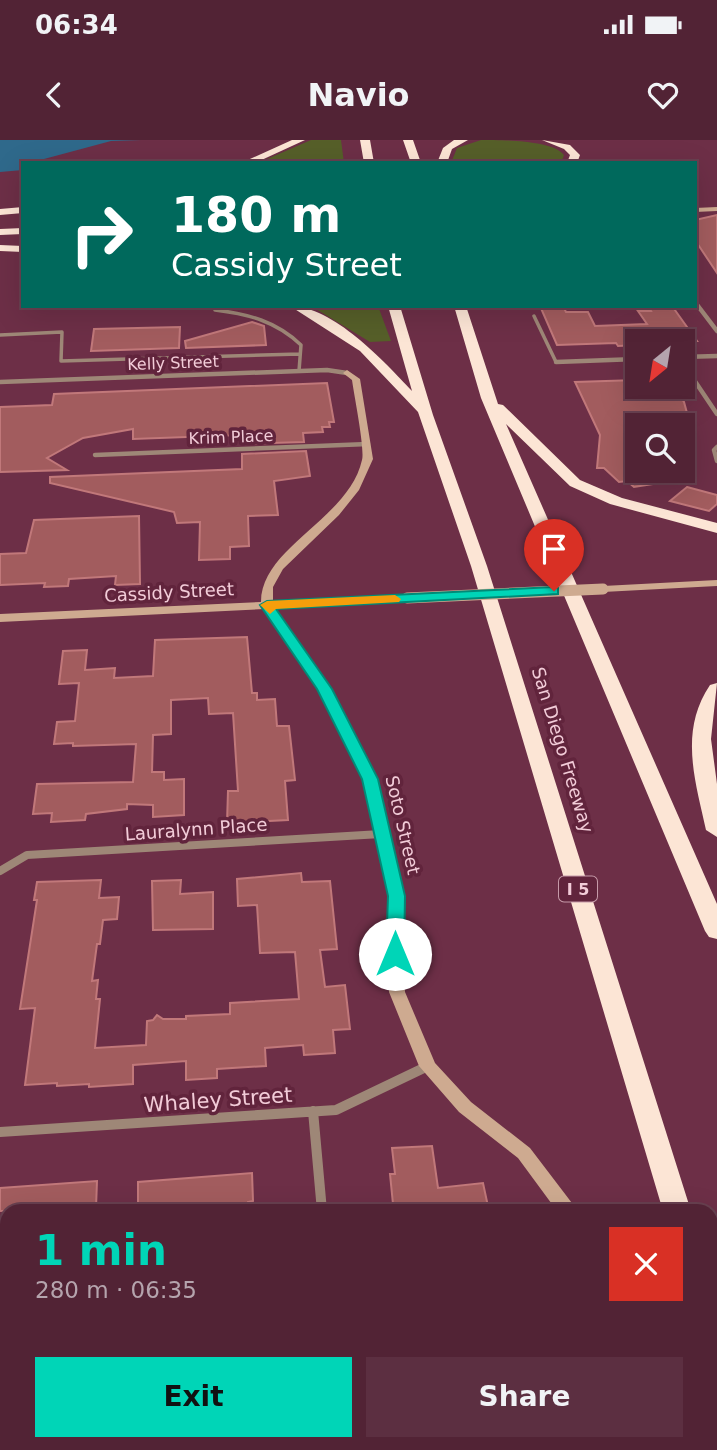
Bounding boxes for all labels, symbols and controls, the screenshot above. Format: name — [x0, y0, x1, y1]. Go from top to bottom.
text: 06:34 — [35, 10, 118, 40]
icon: back — [35, 76, 73, 114]
text: Navio — [307, 76, 410, 114]
icon: heart — [644, 76, 682, 114]
text: 180 m — [171, 187, 341, 244]
icon: right — [56, 189, 147, 280]
text: Cassidy Street — [171, 246, 402, 284]
north arrow — [625, 329, 695, 399]
map controls — [625, 329, 695, 483]
street label: Kelly Street — [127, 352, 219, 374]
button: search — [625, 413, 695, 483]
street label: Krim Place — [188, 426, 274, 448]
pin — [524, 519, 584, 591]
icon: arrive — [535, 530, 573, 568]
street label: Cassidy Street — [104, 578, 234, 606]
street label: San Diego Freeway — [528, 665, 598, 836]
street label: Soto Street — [381, 773, 425, 877]
street label: Lauralynn Place — [124, 814, 268, 844]
road number: I 5 — [559, 876, 597, 902]
position arrow — [358, 917, 432, 991]
street label: Whaley Street — [143, 1083, 293, 1117]
text: 1 min — [35, 1226, 167, 1275]
button: close — [609, 1227, 683, 1301]
text: 280 m · 06:35 — [35, 1277, 197, 1303]
button: Exit — [35, 1357, 352, 1437]
button: Share — [366, 1357, 683, 1437]

